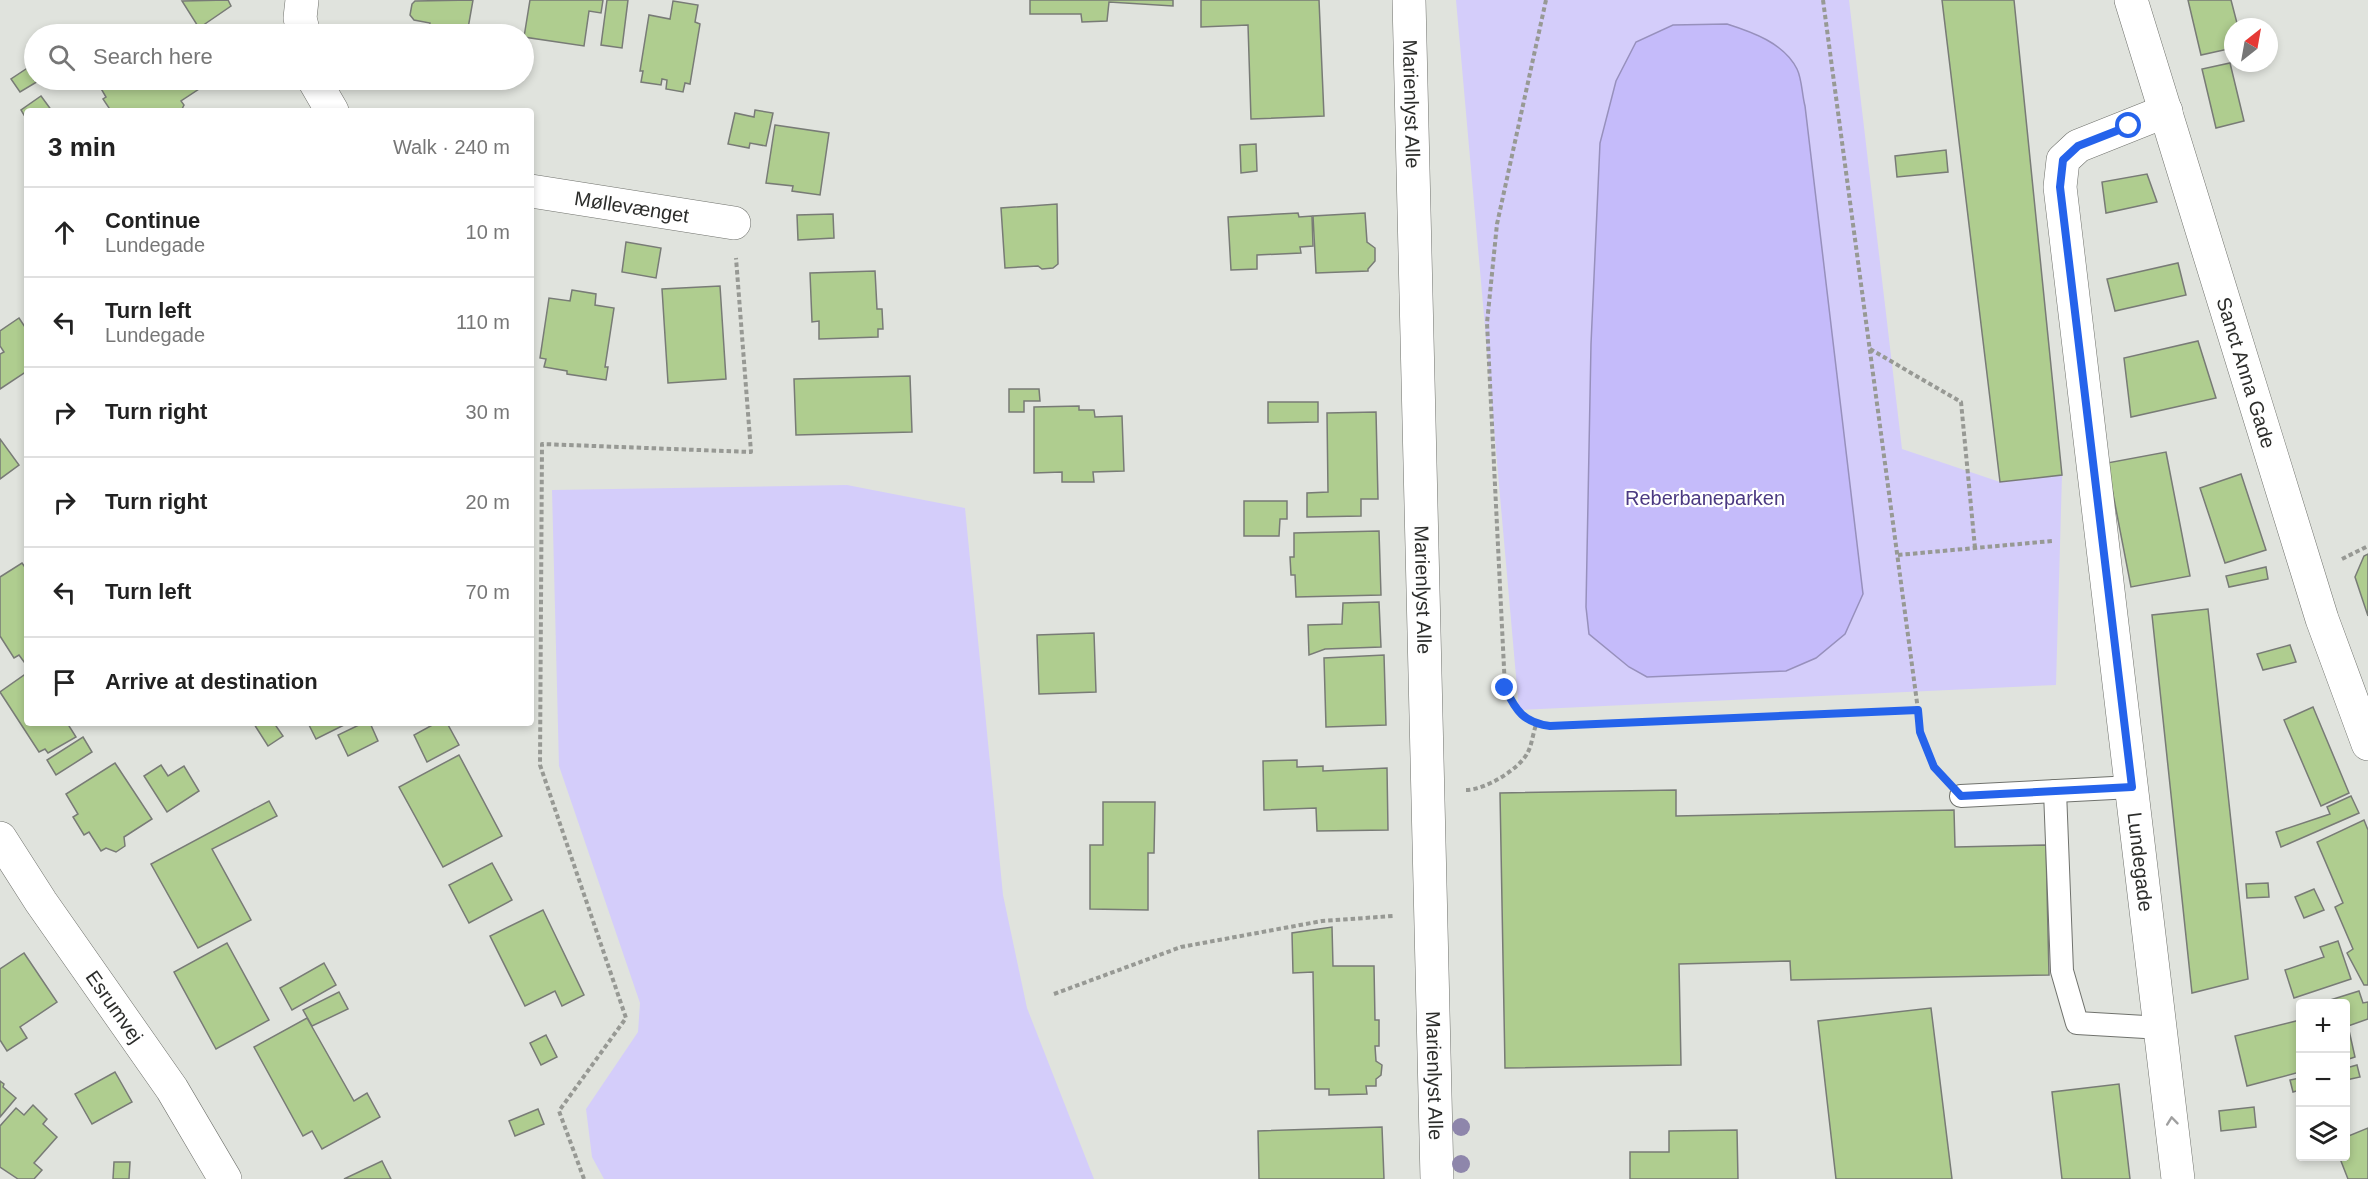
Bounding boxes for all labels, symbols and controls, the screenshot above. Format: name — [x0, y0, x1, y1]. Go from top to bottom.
north arrow — [2224, 18, 2278, 72]
search box — [24, 24, 534, 90]
street label: Marienlyst Alle — [1399, 39, 1424, 169]
icon: search — [45, 41, 78, 74]
text: Search here — [93, 44, 213, 69]
route start — [2115, 112, 2141, 138]
text: 3 min — [48, 132, 116, 162]
text: Walk · 240 m — [393, 136, 510, 158]
street label: Møllevænget — [573, 187, 691, 227]
text: Continue — [105, 208, 200, 233]
icon: ahead — [48, 216, 81, 249]
text: 10 m — [466, 221, 510, 243]
text: Lundegade — [105, 234, 205, 256]
street label: Sanct Anna Gade — [2212, 294, 2280, 451]
text: Turn left — [105, 298, 191, 323]
icon: left — [48, 306, 81, 339]
text: 110 m — [456, 311, 510, 333]
text: Lundegade — [105, 324, 205, 346]
icon: right — [48, 396, 81, 429]
text: Turn right — [105, 399, 207, 424]
text: 30 m — [466, 401, 510, 423]
icon: right — [48, 486, 81, 519]
park label: Reberbaneparken — [1625, 487, 1785, 509]
text: Turn right — [105, 489, 207, 514]
text: 20 m — [466, 491, 510, 513]
street label: Marienlyst Alle — [1410, 525, 1436, 655]
icon: left — [48, 576, 81, 609]
text: Turn left — [105, 579, 191, 604]
text: 70 m — [466, 581, 510, 603]
icon: arrive — [48, 666, 81, 699]
text: Arrive at destination — [105, 669, 318, 694]
route end — [1491, 674, 1517, 700]
street label: Lundegade — [2123, 811, 2157, 913]
street label: Esrumvej — [82, 966, 147, 1047]
map controls — [2296, 999, 2350, 1161]
button: + — [2296, 999, 2350, 1053]
street label: Marienlyst Alle — [1422, 1011, 1447, 1140]
button: − — [2296, 1053, 2350, 1107]
button: layers — [2296, 1107, 2350, 1161]
one-way arrow — [2166, 1116, 2179, 1125]

